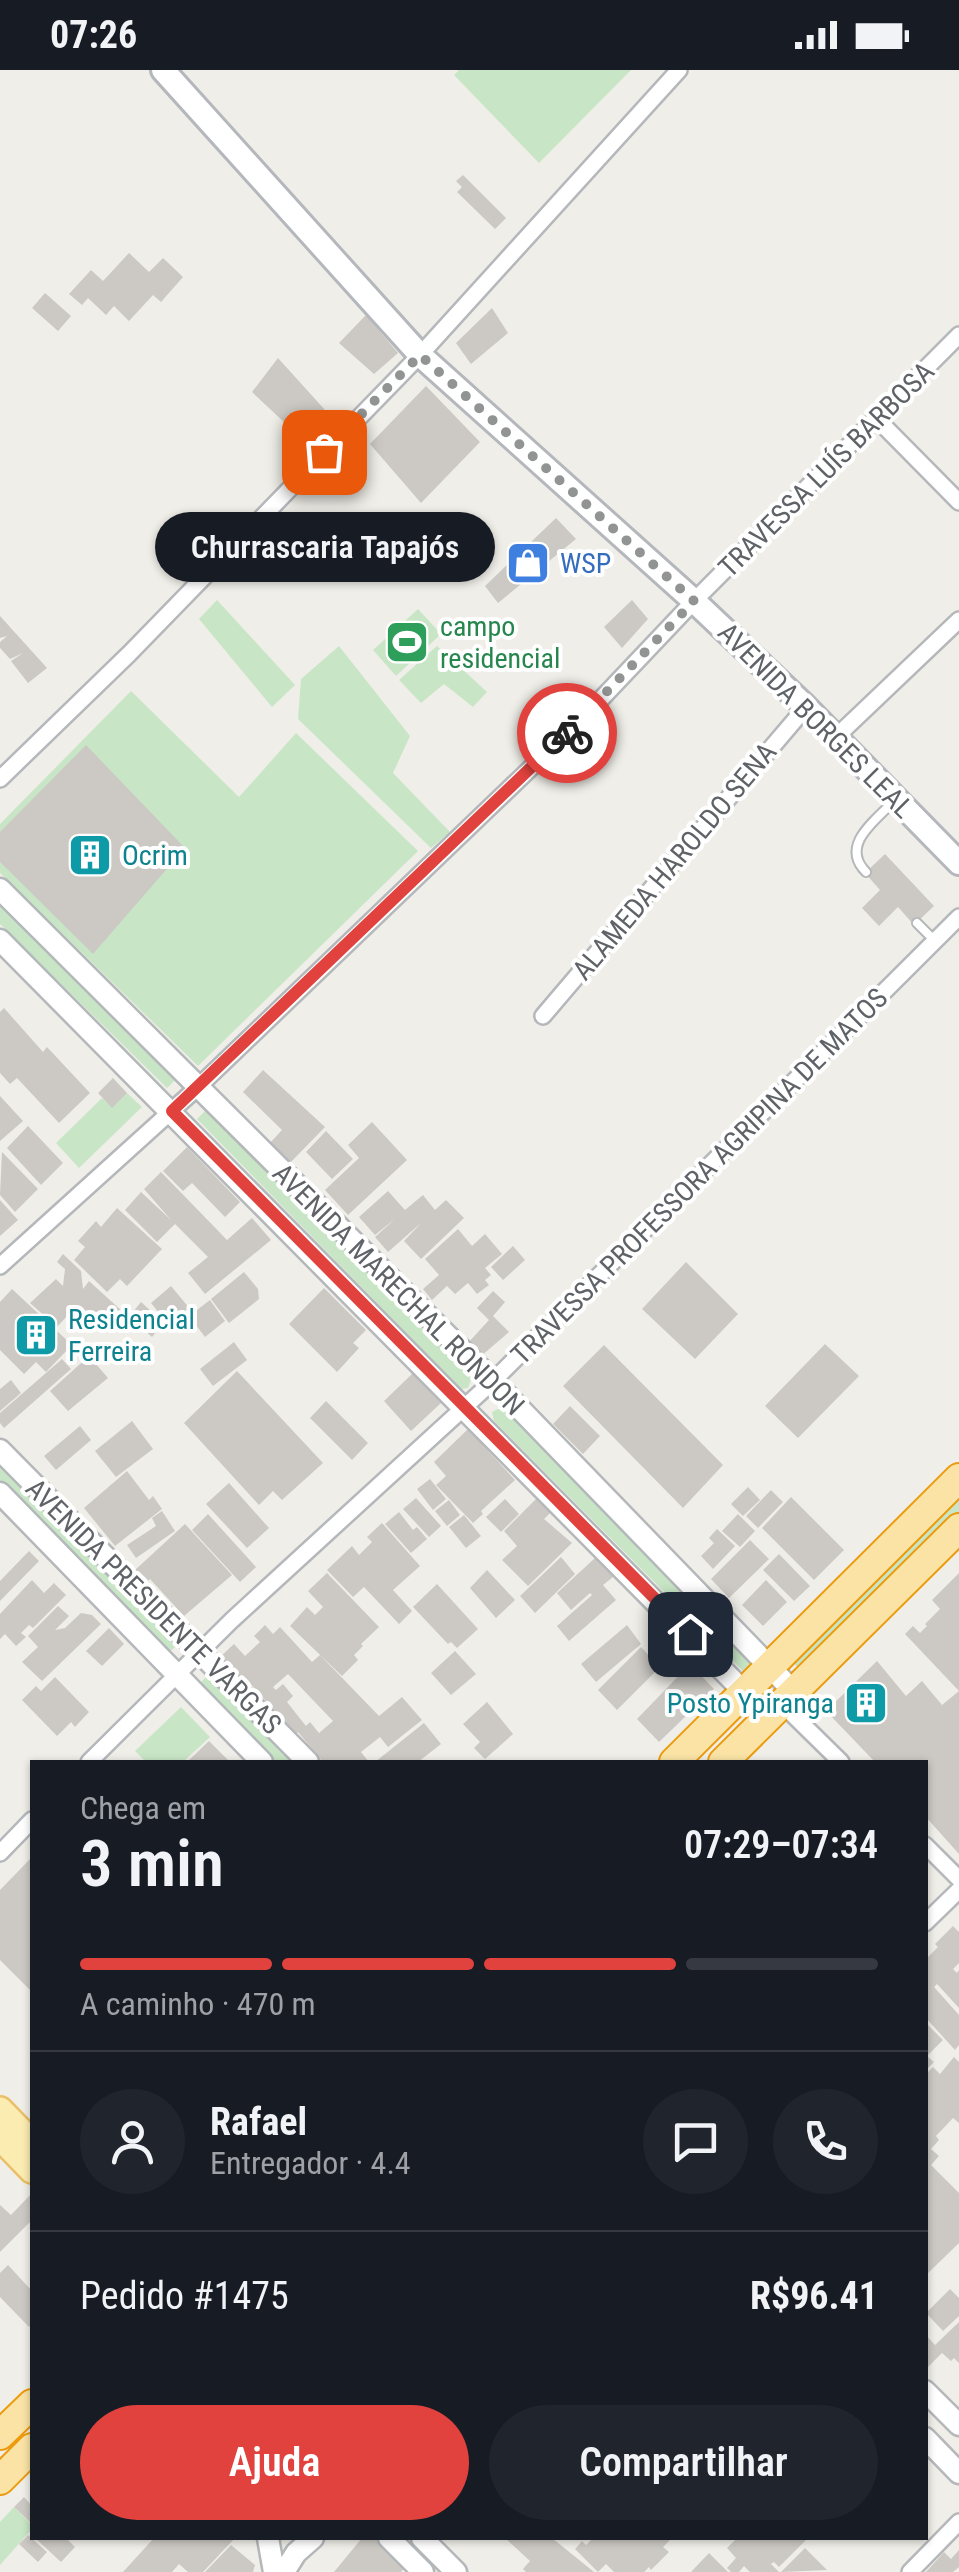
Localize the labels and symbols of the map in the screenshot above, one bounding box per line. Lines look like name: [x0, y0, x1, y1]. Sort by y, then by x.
street label: TRAVESSA LUÍS BARBOSA: [712, 355, 941, 584]
pin: [282, 410, 367, 495]
callout: Churrascaria Tapajós: [154, 512, 494, 582]
shop icon: WSP: [505, 540, 551, 586]
place label: WSP: [560, 547, 611, 580]
place label: campo residencial: [440, 610, 560, 675]
street label: AVENIDA BORGES LEAL: [711, 616, 920, 825]
sports icon: campo residencial: [384, 619, 430, 665]
courier: [517, 683, 617, 783]
street label: ALAMEDA HAROLDO SENA: [566, 736, 783, 987]
building icon: Ocrim: [67, 832, 113, 878]
place label: Ocrim: [122, 839, 188, 872]
street label: TRAVESSA PROFESSORA AGRIPINA DE MATOS: [504, 981, 894, 1371]
street label: AVENIDA MARECHAL RONDON: [266, 1157, 531, 1422]
place label: Residencial Ferreira: [68, 1303, 195, 1368]
building icon: Residencial Ferreira: [13, 1312, 59, 1358]
street label: AVENIDA PRESIDENTE VARGAS: [19, 1472, 288, 1741]
pin: [648, 1592, 733, 1677]
building icon: Posto Ypiranga: [843, 1680, 889, 1726]
place label: Posto Ypiranga: [667, 1687, 834, 1720]

